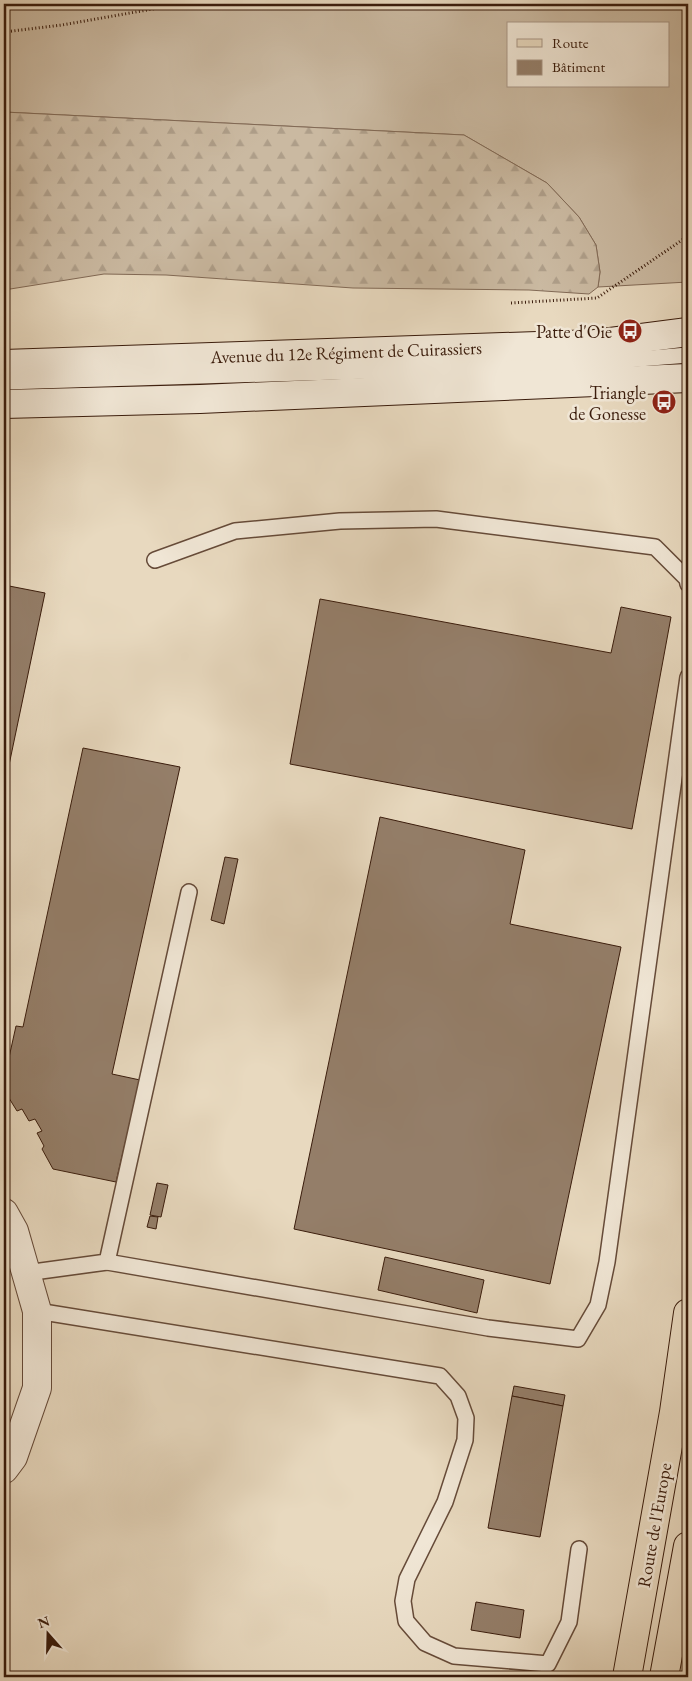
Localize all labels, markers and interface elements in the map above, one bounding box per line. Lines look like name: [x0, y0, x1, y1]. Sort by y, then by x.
legend: [507, 22, 670, 88]
text: Route: [552, 33, 589, 52]
text: Bâtiment: [552, 57, 606, 76]
bus stop icon: Patte d'Oie: [617, 318, 643, 344]
place label: Patte d'Oie: [536, 320, 612, 343]
street label: Avenue du 12e Régiment de Cuirassiers: [209, 336, 482, 368]
place label: Triangle de Gonesse: [569, 381, 646, 425]
bus stop icon: Triangle de Gonesse: [651, 389, 677, 415]
street label: Route de l'Europe: [632, 1461, 676, 1589]
north arrow: [22, 1608, 72, 1658]
text: N: [35, 1611, 53, 1632]

